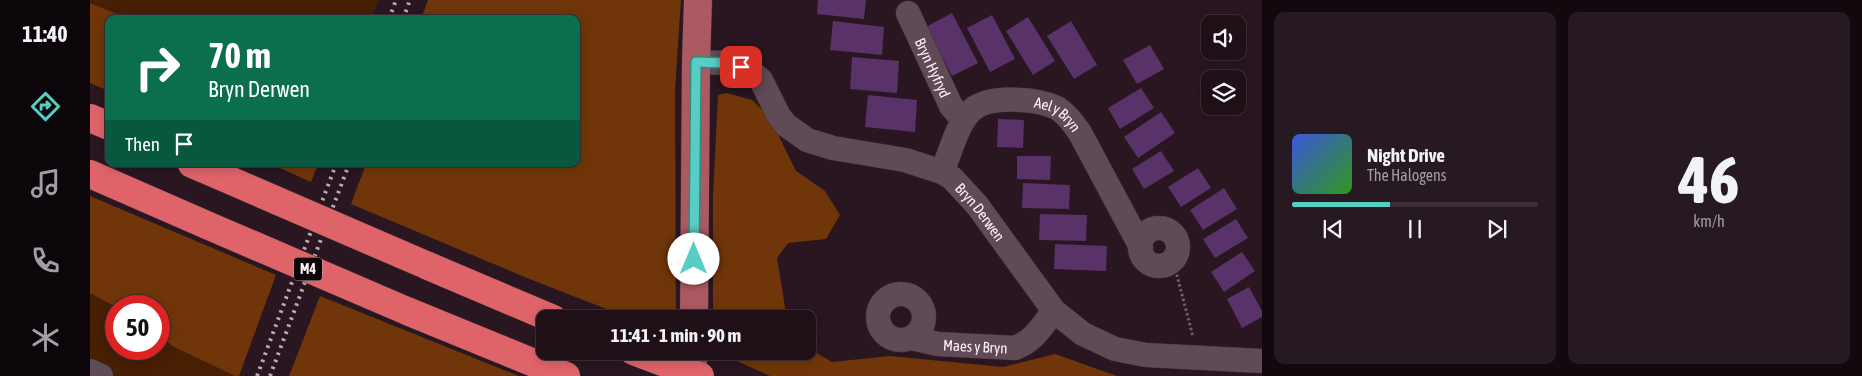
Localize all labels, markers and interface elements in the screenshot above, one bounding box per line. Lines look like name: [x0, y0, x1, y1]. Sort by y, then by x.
map controls: [1201, 15, 1246, 115]
button: sound: [1201, 15, 1246, 60]
text: 11:40: [22, 21, 68, 47]
icon: right: [125, 35, 190, 100]
text: 70 m: [208, 35, 271, 75]
street label: Bryn Hyfryd: [912, 35, 954, 100]
pin: [720, 46, 762, 88]
icon: arrive: [727, 53, 755, 81]
button: layers: [1201, 70, 1246, 115]
text: Bryn Derwen: [208, 76, 310, 102]
icon: directions: [28, 89, 63, 124]
street label: Ael y Bryn: [1033, 93, 1085, 135]
icon: arrive: [170, 130, 198, 158]
text: Then: [125, 133, 160, 155]
text: 46: [1678, 142, 1740, 217]
text: Night Drive: [1367, 144, 1445, 166]
icon: music: [28, 166, 63, 201]
text: The Halogens: [1367, 166, 1447, 184]
street label: Bryn Derwen: [952, 179, 1009, 244]
text: km/h: [1693, 212, 1725, 230]
icon: previous: [1319, 215, 1347, 243]
icon: pause: [1401, 215, 1429, 243]
icon: next: [1483, 215, 1511, 243]
position arrow: [667, 232, 719, 284]
icon: phone: [28, 243, 63, 278]
road number: M4: [294, 258, 322, 280]
speed limit sign: 50: [105, 295, 170, 360]
icon: climate: [28, 320, 63, 355]
text: 11:41 · 1 min · 90 m: [611, 324, 741, 346]
street label: Maes y Bryn: [943, 336, 1008, 356]

